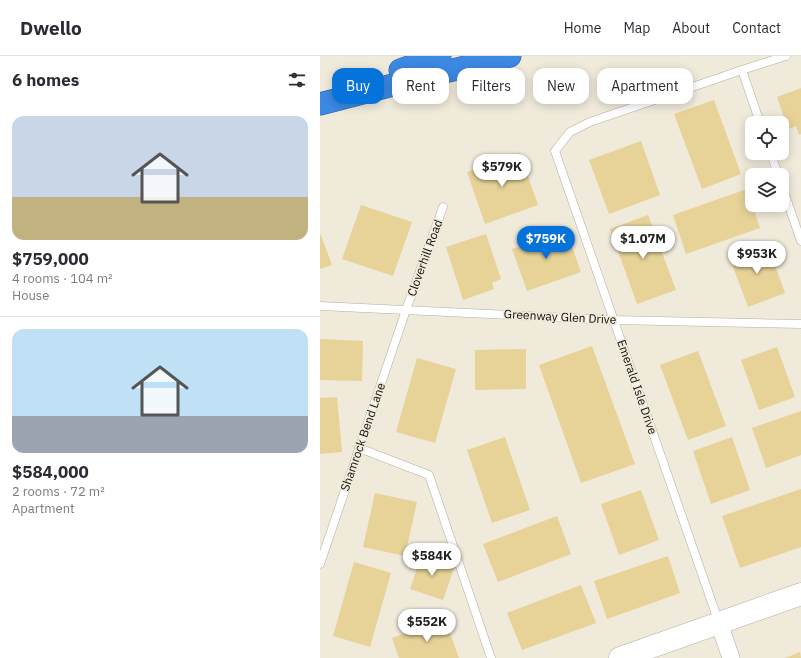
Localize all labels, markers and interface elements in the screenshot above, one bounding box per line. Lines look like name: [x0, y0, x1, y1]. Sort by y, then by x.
text: Dwello: [20, 16, 82, 40]
text: Home: [564, 19, 601, 37]
text: Map: [623, 19, 650, 37]
text: About: [672, 19, 710, 37]
text: Contact: [732, 19, 781, 37]
chip: Buy: [332, 68, 384, 104]
chip: Rent: [392, 68, 449, 104]
chip: Filters: [457, 68, 525, 104]
chip: New: [533, 68, 589, 104]
chip: Apartment: [597, 68, 693, 104]
text: 6 homes: [12, 69, 79, 91]
icon: filters: [286, 69, 308, 91]
map controls: [745, 116, 789, 212]
button: locate: [745, 116, 789, 160]
icon: home: [124, 142, 196, 214]
pin: $579K: [474, 154, 530, 188]
text: $579K: [482, 158, 522, 175]
button: layers: [745, 168, 789, 212]
street label: Cloverhill Road: [404, 217, 445, 298]
pin: $759K: [518, 226, 574, 260]
pin: $1.07M: [610, 226, 676, 260]
text: $759K: [526, 230, 566, 247]
text: $1.07M: [620, 230, 666, 247]
pin: $953K: [729, 241, 785, 275]
text: $953K: [737, 245, 777, 262]
text: $759,000: [12, 248, 89, 270]
text: 4 rooms · 104 m²: [12, 270, 113, 287]
text: House: [12, 287, 49, 304]
street label: Greenway Glen Drive: [503, 306, 617, 327]
street label: Emerald Isle Drive: [614, 338, 661, 436]
icon: home: [124, 355, 196, 427]
street label: Shamrock Bend Lane: [337, 380, 388, 493]
text: $584,000: [12, 461, 89, 483]
text: 2 rooms · 72 m²: [12, 483, 105, 500]
text: Apartment: [12, 500, 75, 517]
pin: $584K: [404, 543, 460, 577]
text: $584K: [412, 547, 452, 564]
pin: $552K: [399, 609, 455, 643]
text: $552K: [407, 613, 447, 630]

